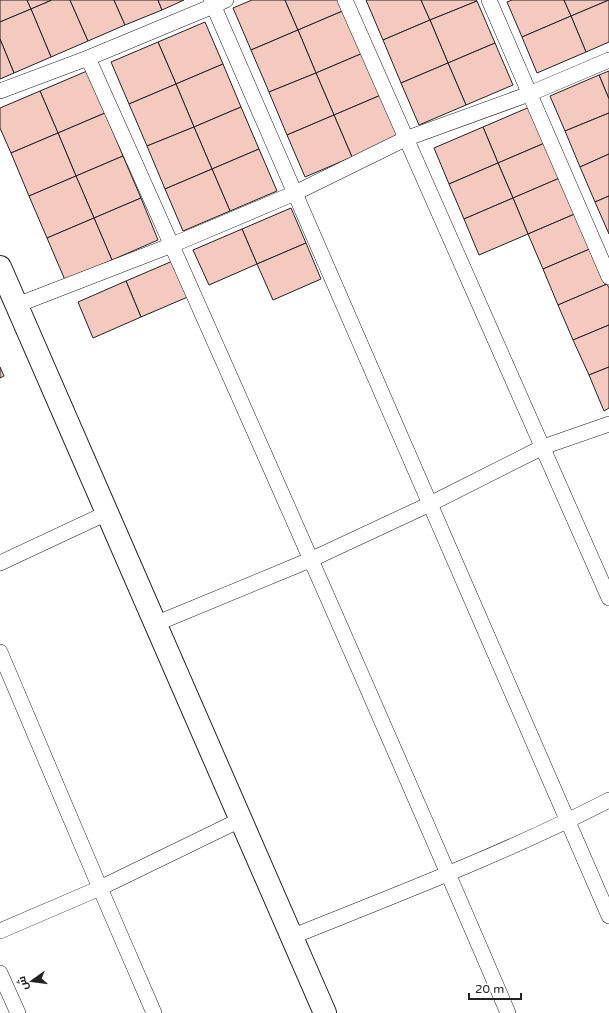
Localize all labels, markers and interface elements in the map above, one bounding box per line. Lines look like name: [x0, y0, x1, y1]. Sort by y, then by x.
north arrow: [12, 961, 52, 1001]
text: ش: [15, 975, 31, 992]
scale bar: [469, 975, 521, 1001]
text: 20 m: [475, 982, 504, 996]

